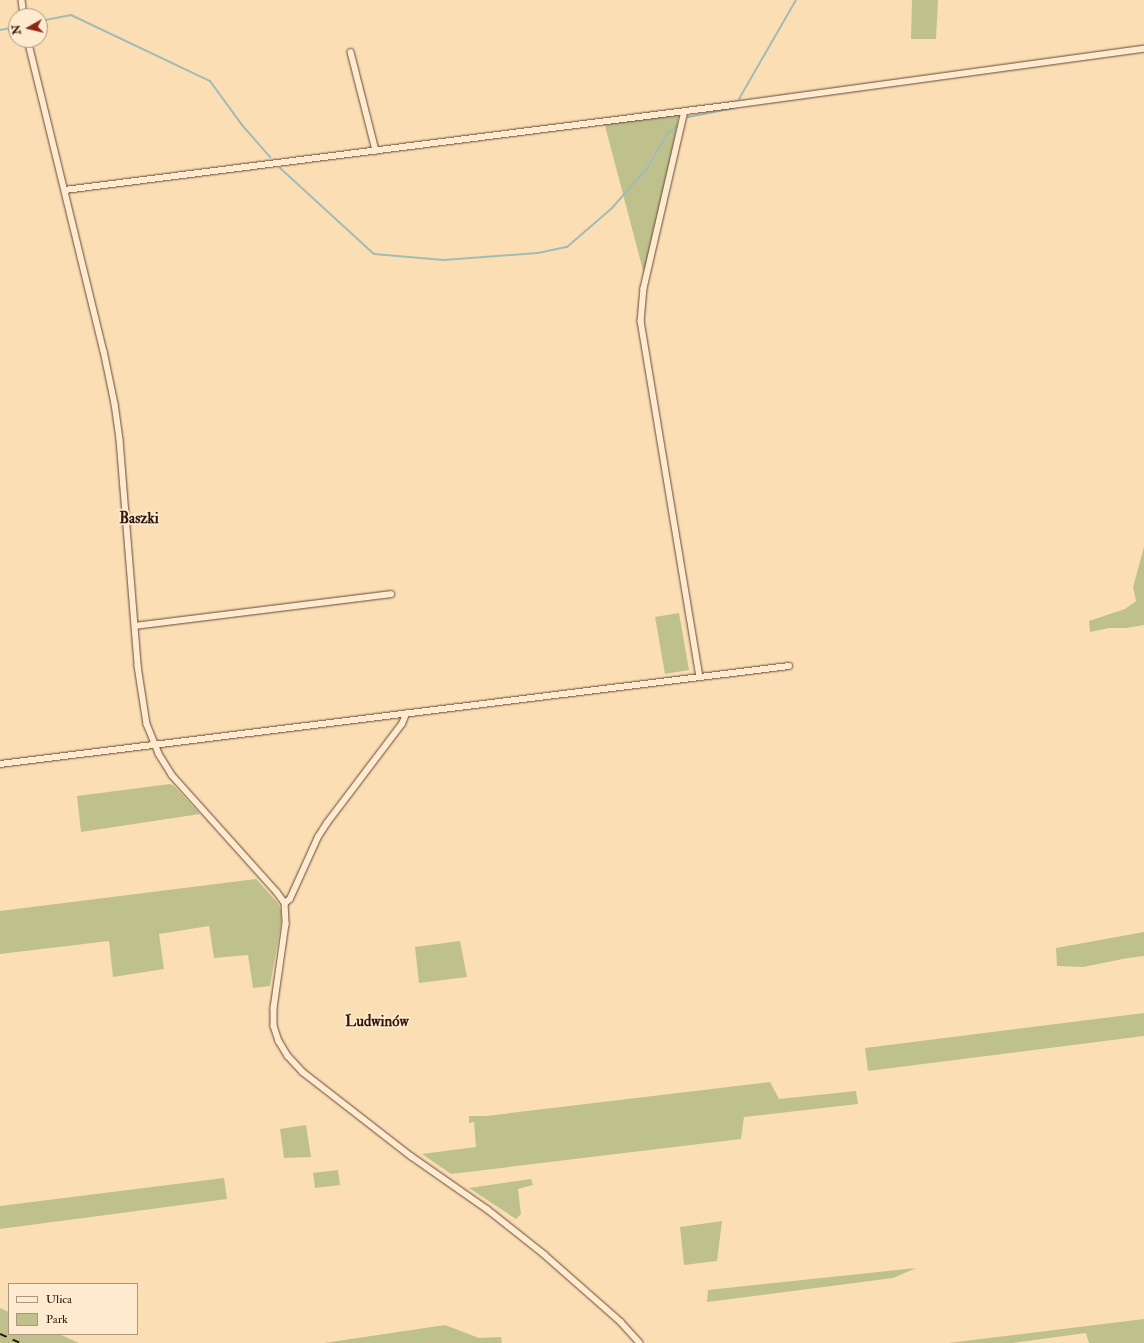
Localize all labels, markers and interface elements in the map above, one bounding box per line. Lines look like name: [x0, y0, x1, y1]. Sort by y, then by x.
north arrow: [8, 8, 48, 48]
text: N: [9, 24, 24, 35]
district label: Baszki: [119, 510, 159, 528]
district label: Ludwinów: [345, 1013, 409, 1031]
legend: [8, 1283, 138, 1335]
text: Ulica: [46, 1292, 72, 1307]
text: Park: [46, 1312, 68, 1327]

